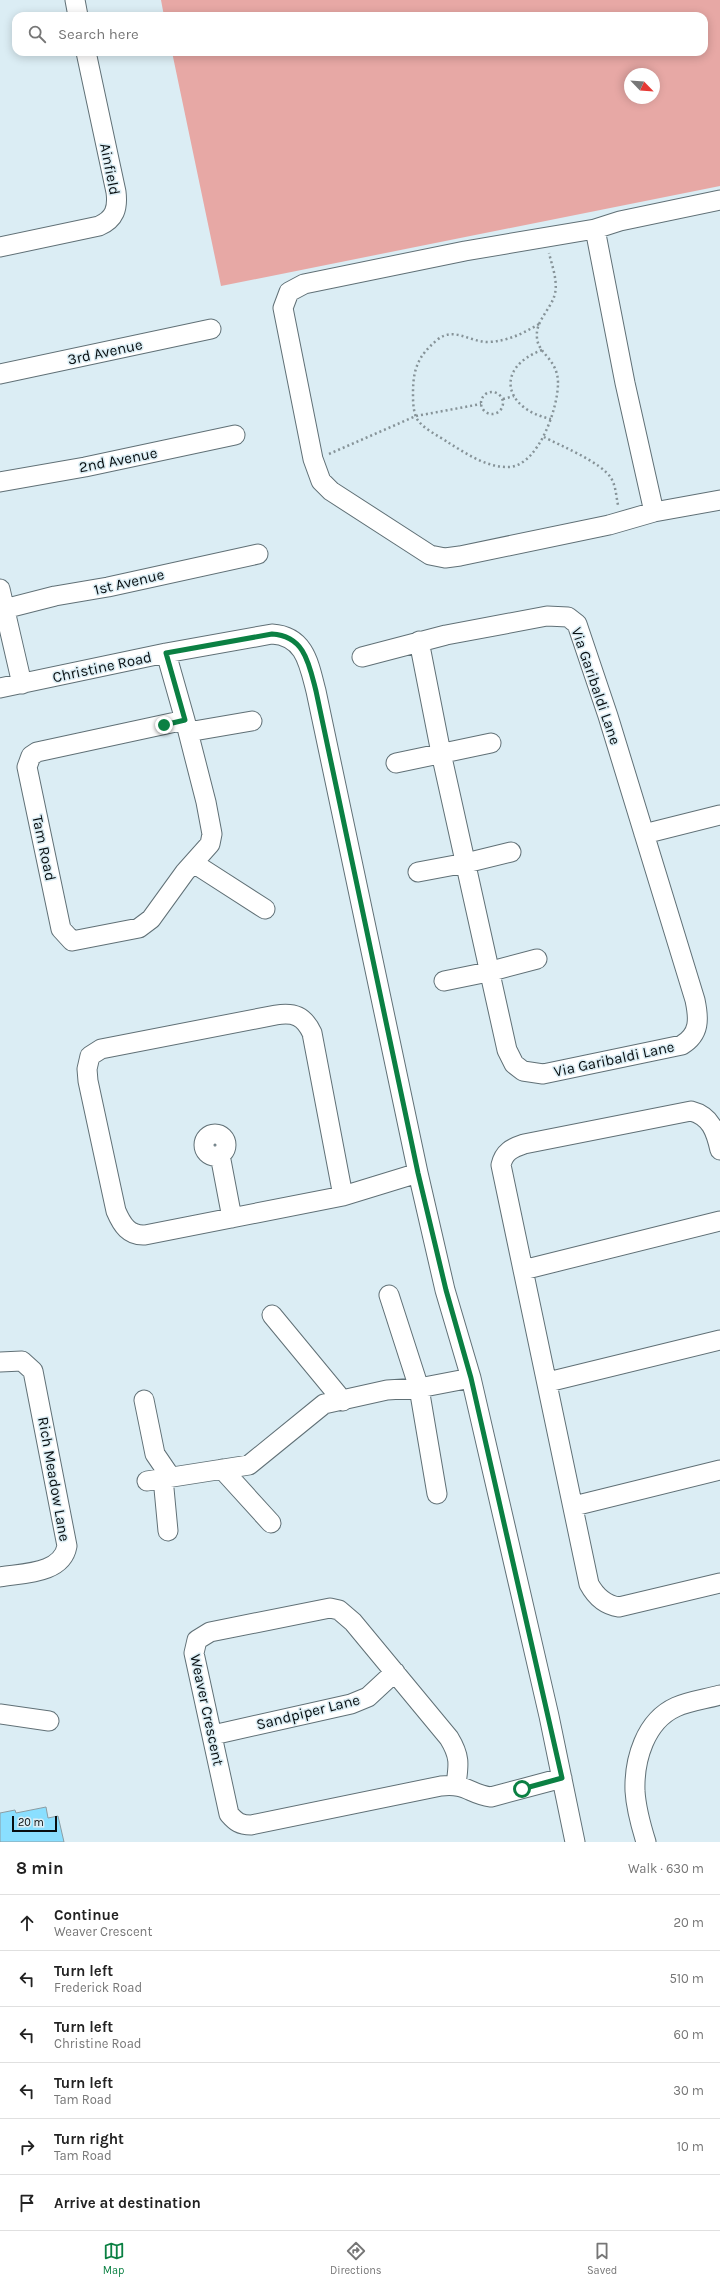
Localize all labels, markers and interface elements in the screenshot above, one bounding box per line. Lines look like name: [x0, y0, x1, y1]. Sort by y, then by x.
search box: [12, 12, 708, 56]
icon: search: [26, 23, 48, 45]
text: Search here: [58, 25, 139, 43]
north arrow: [624, 68, 660, 104]
street label: Ainfield: [96, 141, 124, 197]
street label: 3rd Avenue: [66, 335, 144, 369]
street label: 2nd Avenue: [77, 444, 159, 476]
street label: 1st Avenue: [92, 565, 166, 599]
street label: Via Garibaldi Lane: [567, 625, 625, 747]
street label: Christine Road: [51, 648, 153, 686]
route end: [155, 716, 173, 734]
street label: Tam Road: [28, 814, 60, 882]
street label: Via Garibaldi Lane: [552, 1037, 676, 1081]
street label: Rich Meadow Lane: [34, 1415, 74, 1543]
street label: Weaver Crescent: [186, 1653, 228, 1768]
street label: Sandpiper Lane: [254, 1690, 362, 1734]
route start: [513, 1780, 531, 1798]
scale bar: [12, 1814, 57, 1833]
text: 20 m: [18, 1816, 44, 1829]
text: 8 min: [16, 1858, 64, 1878]
text: Walk · 630 m: [628, 1861, 704, 1876]
text: Continue: [54, 1906, 119, 1924]
icon: ahead: [16, 1912, 38, 1934]
text: 20 m: [674, 1915, 704, 1930]
text: Weaver Crescent: [54, 1924, 152, 1939]
text: Turn left: [54, 1962, 113, 1980]
icon: left: [16, 1968, 38, 1990]
text: 510 m: [669, 1971, 704, 1986]
text: Frederick Road: [54, 1980, 142, 1995]
text: Turn left: [54, 2018, 113, 2036]
icon: left: [16, 2024, 38, 2046]
text: 60 m: [674, 2027, 704, 2042]
text: Christine Road: [54, 2036, 142, 2051]
text: Turn left: [54, 2074, 113, 2092]
icon: left: [16, 2080, 38, 2102]
text: 30 m: [673, 2083, 704, 2098]
text: Tam Road: [54, 2092, 112, 2107]
text: Turn right: [54, 2130, 124, 2148]
icon: right: [16, 2136, 38, 2158]
text: 10 m: [677, 2139, 704, 2154]
text: Tam Road: [54, 2148, 112, 2163]
icon: arrive: [16, 2192, 38, 2214]
text: Arrive at destination: [54, 2194, 201, 2212]
tab: Map: [103, 2240, 125, 2277]
tab: Directions: [330, 2240, 382, 2277]
tab: Saved: [587, 2240, 617, 2277]

